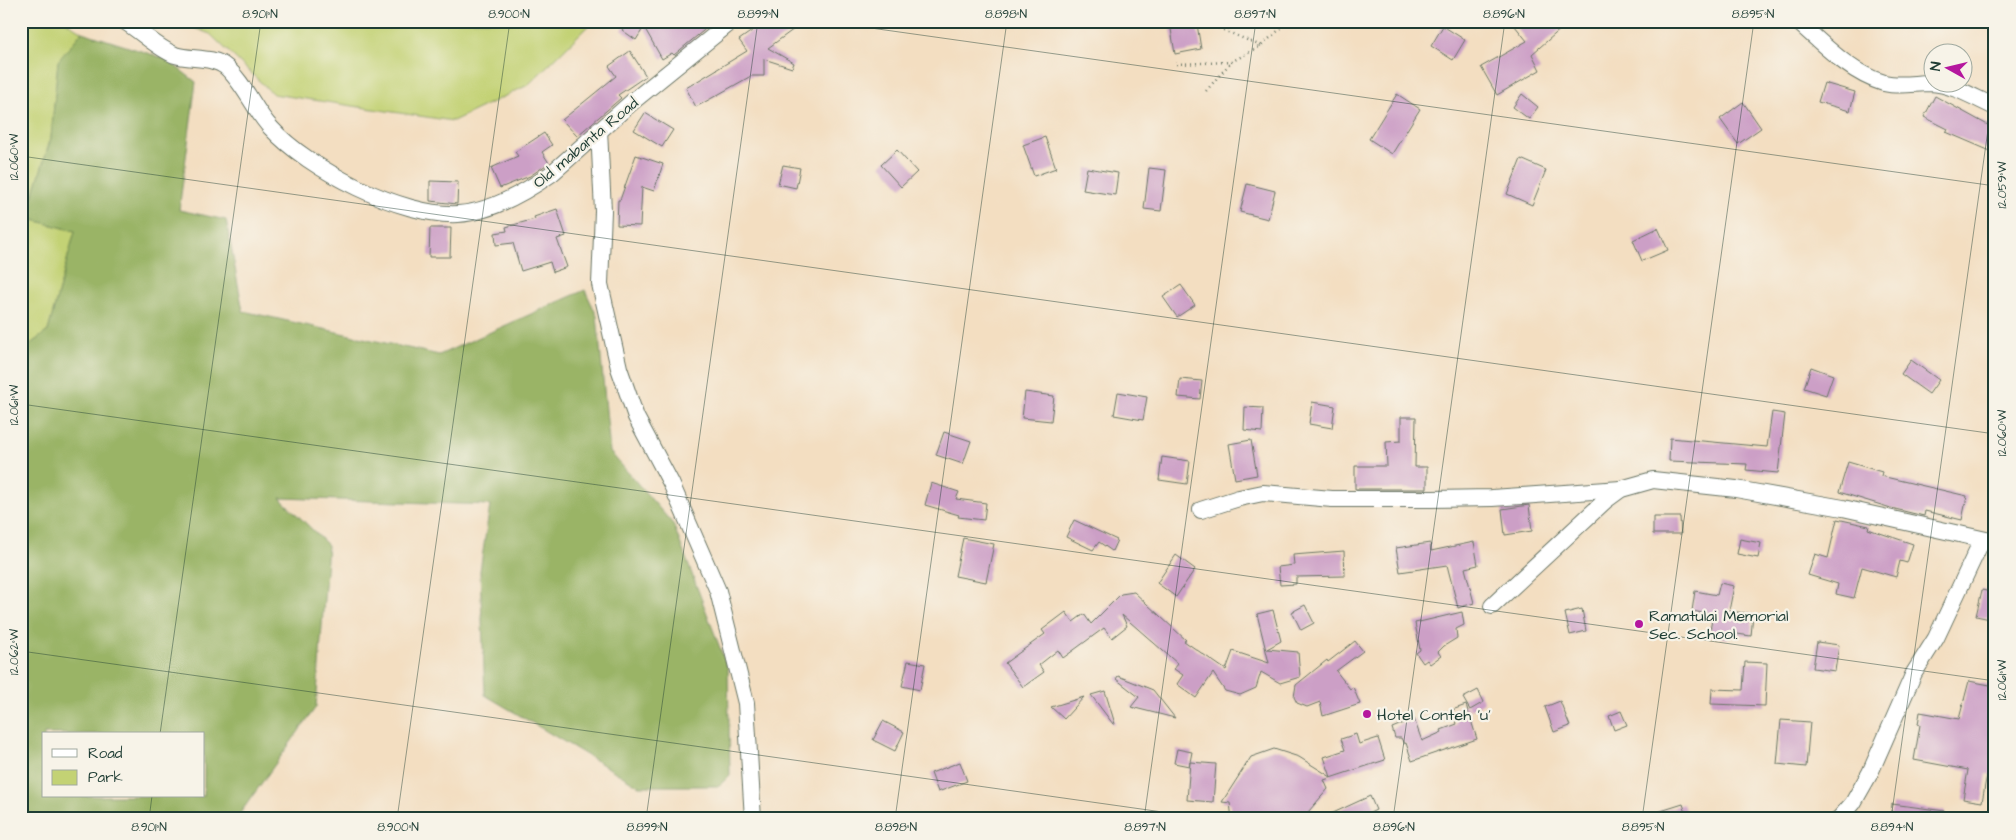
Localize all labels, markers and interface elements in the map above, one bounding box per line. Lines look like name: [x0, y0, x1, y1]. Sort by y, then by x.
text: 8.901°N: [242, 6, 278, 23]
text: 8.900°N: [488, 6, 530, 23]
text: 8.899°N: [737, 6, 779, 23]
text: 8.898°N: [985, 6, 1027, 23]
text: 8.897°N: [1234, 6, 1276, 23]
text: 8.896°N: [1483, 6, 1525, 23]
text: 8.895°N: [1732, 6, 1775, 23]
north arrow: [1924, 42, 1974, 92]
text: N: [1926, 60, 1947, 72]
street label: Old mabanta Road: [528, 92, 643, 193]
text: 12.060°W: [6, 133, 23, 180]
text: 12.059°W: [1994, 161, 2011, 208]
text: 12.061°W: [6, 384, 23, 425]
text: 12.060°W: [1994, 409, 2011, 456]
place label: Ramatulai Memorial Sec. School.: [1649, 605, 1788, 645]
marker: Ramatulai Memorial Sec. School.: [1633, 618, 1645, 630]
text: 12.062°W: [6, 628, 23, 675]
text: 12.061°W: [1994, 659, 2011, 700]
place label: Hotel Conteh 'u': [1377, 704, 1491, 726]
marker: Hotel Conteh 'u': [1361, 708, 1373, 720]
legend: [42, 732, 205, 798]
text: Road: [88, 743, 123, 764]
text: Park: [88, 767, 123, 788]
text: 8.901°N: [131, 819, 167, 836]
text: 8.900°N: [377, 819, 419, 836]
text: 8.899°N: [626, 819, 668, 836]
text: 8.898°N: [875, 819, 917, 836]
text: 8.897°N: [1124, 819, 1166, 836]
text: 8.896°N: [1373, 819, 1415, 836]
text: 8.895°N: [1622, 819, 1665, 836]
text: 8.894°N: [1871, 819, 1914, 836]

